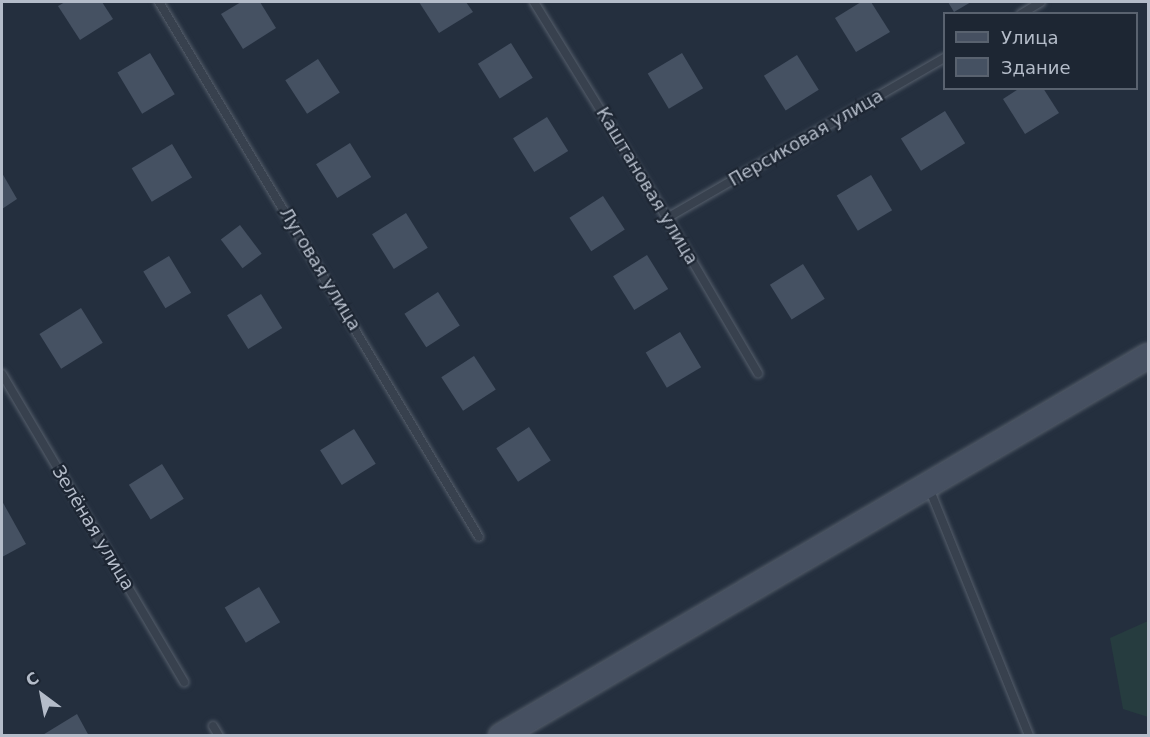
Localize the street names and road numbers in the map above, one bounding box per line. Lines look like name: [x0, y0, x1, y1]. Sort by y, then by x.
street label: Персиковая улица: [725, 85, 887, 191]
street label: Каштановая улица: [591, 103, 703, 269]
street label: Луговая улица: [275, 203, 365, 335]
street label: Зелёная улица: [47, 462, 139, 594]

